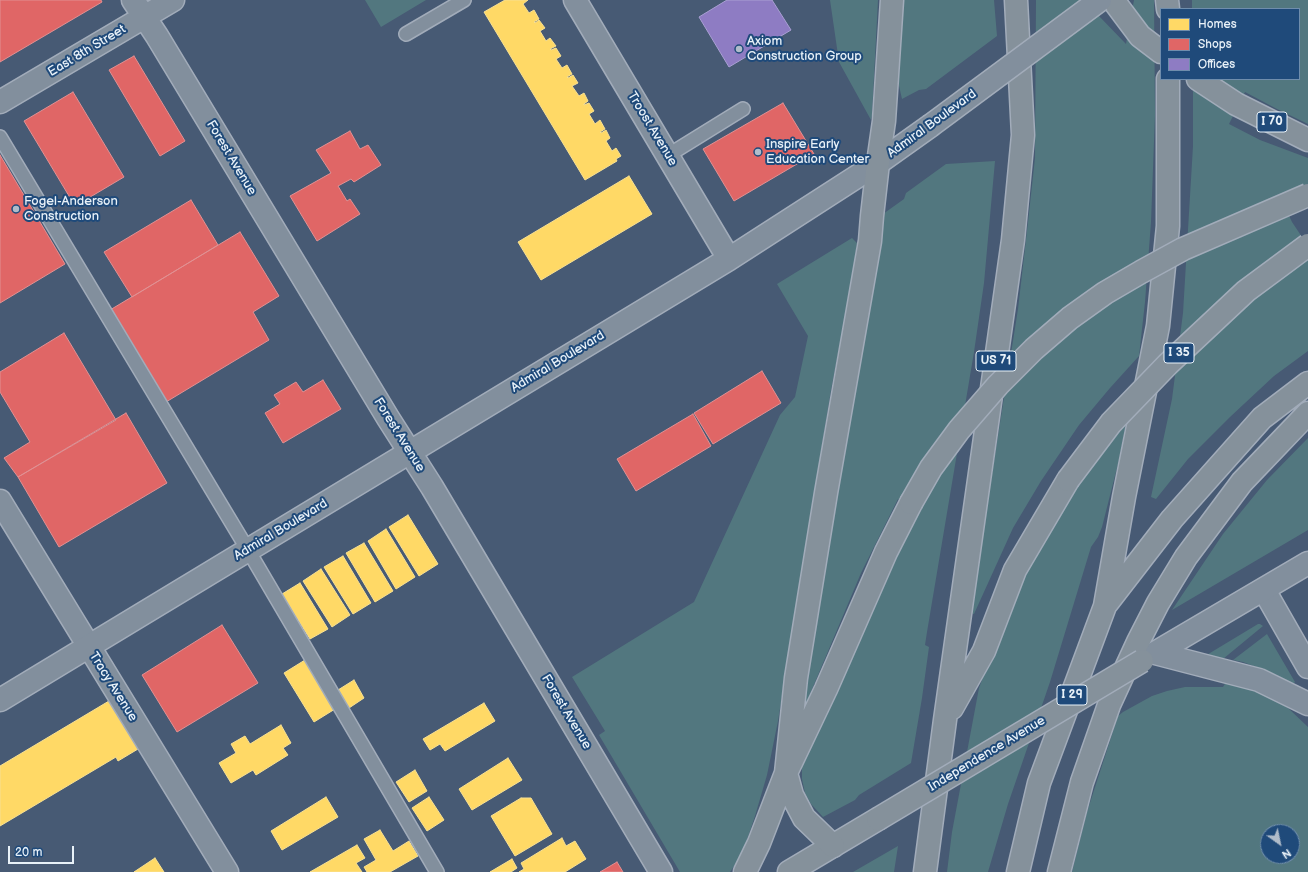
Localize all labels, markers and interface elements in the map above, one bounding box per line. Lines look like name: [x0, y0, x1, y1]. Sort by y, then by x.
legend: [1160, 8, 1300, 80]
text: Homes: [1198, 17, 1237, 32]
street label: East 8th Street: [45, 22, 129, 80]
place label: Axiom Construction Group: [747, 34, 862, 65]
text: Shops: [1198, 37, 1232, 52]
marker: Axiom Construction Group: [734, 44, 744, 54]
text: Offices: [1198, 57, 1235, 72]
street label: Admiral Boulevard: [884, 86, 980, 162]
street label: Troost Avenue: [624, 89, 680, 169]
road number: I 70: [1257, 112, 1287, 132]
street label: Forest Avenue: [203, 118, 259, 198]
place label: Inspire Early Education Center: [766, 137, 869, 168]
marker: Inspire Early Education Center: [753, 147, 763, 157]
place label: Fogel-Anderson Construction: [24, 194, 118, 225]
marker: Fogel-Anderson Construction: [11, 204, 21, 214]
street label: Admiral Boulevard: [508, 328, 608, 396]
road number: I 35: [1164, 343, 1194, 363]
road number: US 71: [976, 351, 1016, 371]
street label: Forest Avenue: [370, 395, 428, 475]
street label: Admiral Boulevard: [231, 496, 331, 564]
street label: Tracy Avenue: [86, 649, 140, 725]
street label: Forest Avenue: [538, 672, 594, 752]
road number: I 29: [1057, 685, 1087, 705]
street label: Independence Avenue: [926, 713, 1048, 795]
north arrow: [1260, 824, 1300, 864]
scale bar: [10, 838, 76, 864]
text: 20 m: [15, 845, 42, 860]
text: N: [1279, 846, 1293, 861]

